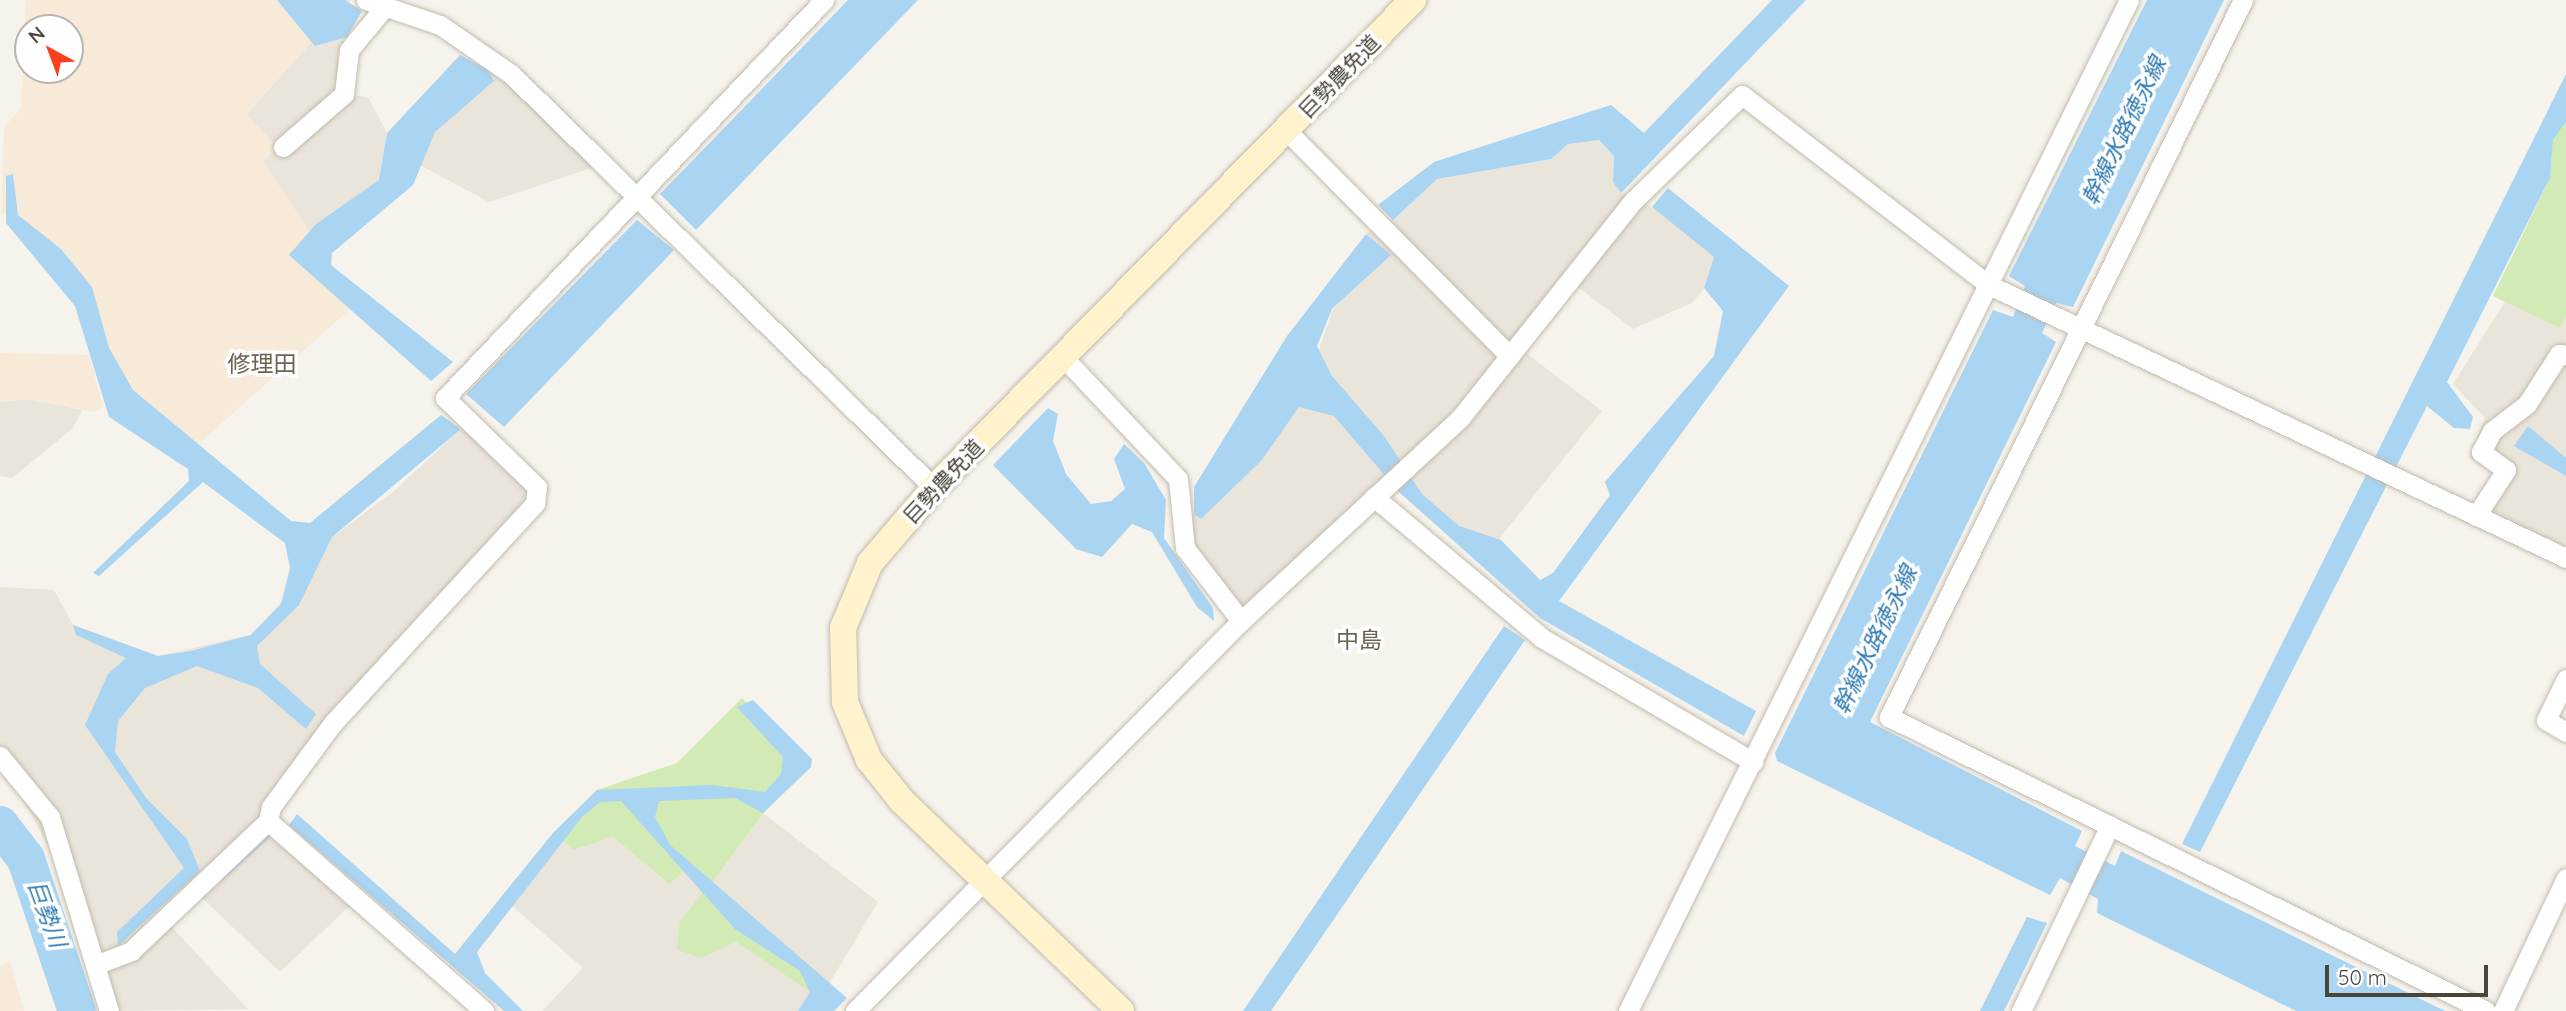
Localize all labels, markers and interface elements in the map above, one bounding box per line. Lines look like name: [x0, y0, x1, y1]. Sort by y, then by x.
north arrow: [14, 14, 84, 84]
text: N: [23, 21, 50, 48]
street label: 巨勢農免道: [1293, 29, 1385, 123]
water label: 幹線水路徳永線: [2076, 53, 2172, 209]
district label: 修理田: [228, 350, 296, 378]
street label: 巨勢農免道: [898, 434, 988, 528]
water label: 幹線水路徳永線: [1827, 562, 1923, 718]
district label: 中島: [1336, 626, 1382, 654]
water label: 巨勢川: [22, 877, 72, 951]
scale bar: [2328, 951, 2491, 995]
text: 50 m: [2338, 964, 2387, 990]

